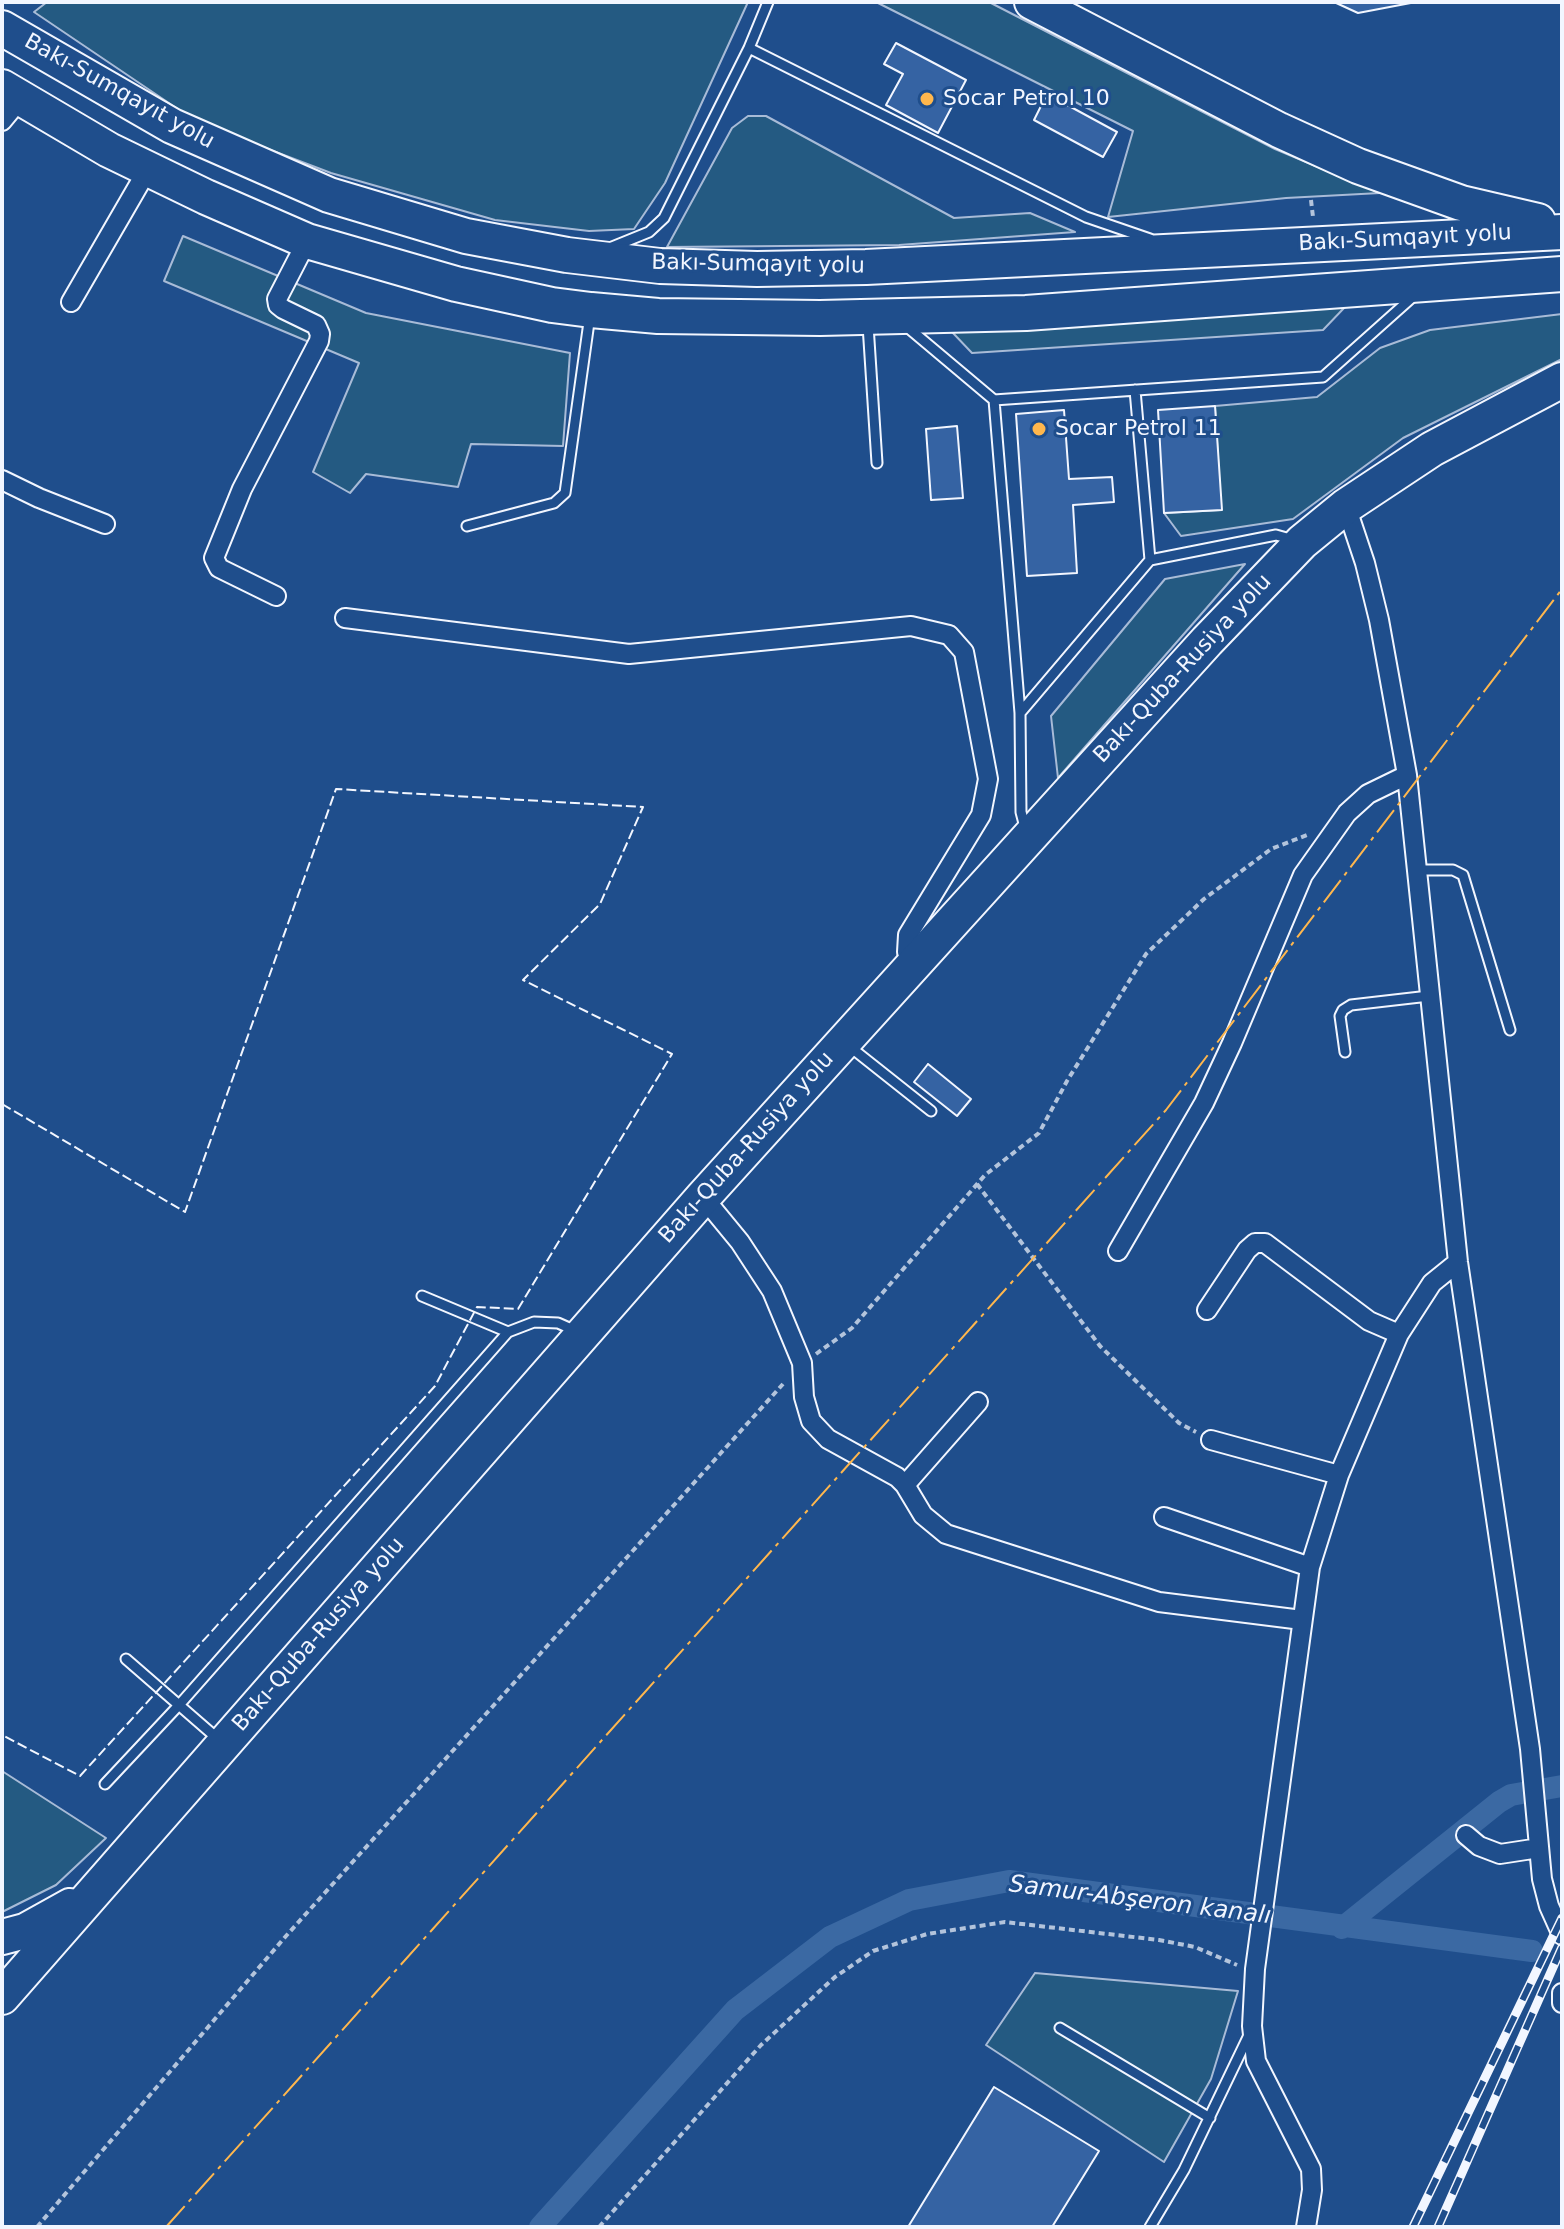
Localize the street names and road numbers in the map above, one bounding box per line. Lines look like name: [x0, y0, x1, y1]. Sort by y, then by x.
street label: Bakı-Sumqayıt yolu: [19, 29, 219, 155]
street label: Bakı-Sumqayıt yolu: [1298, 220, 1512, 258]
street label: Bakı-Sumqayıt yolu: [651, 250, 865, 280]
street label: Bakı-Quba-Rusiya yolu: [1089, 569, 1277, 769]
street label: Bakı-Quba-Rusiya yolu: [654, 1047, 840, 1249]
street label: Bakı-Quba-Rusiya yolu: [227, 1533, 411, 1737]

